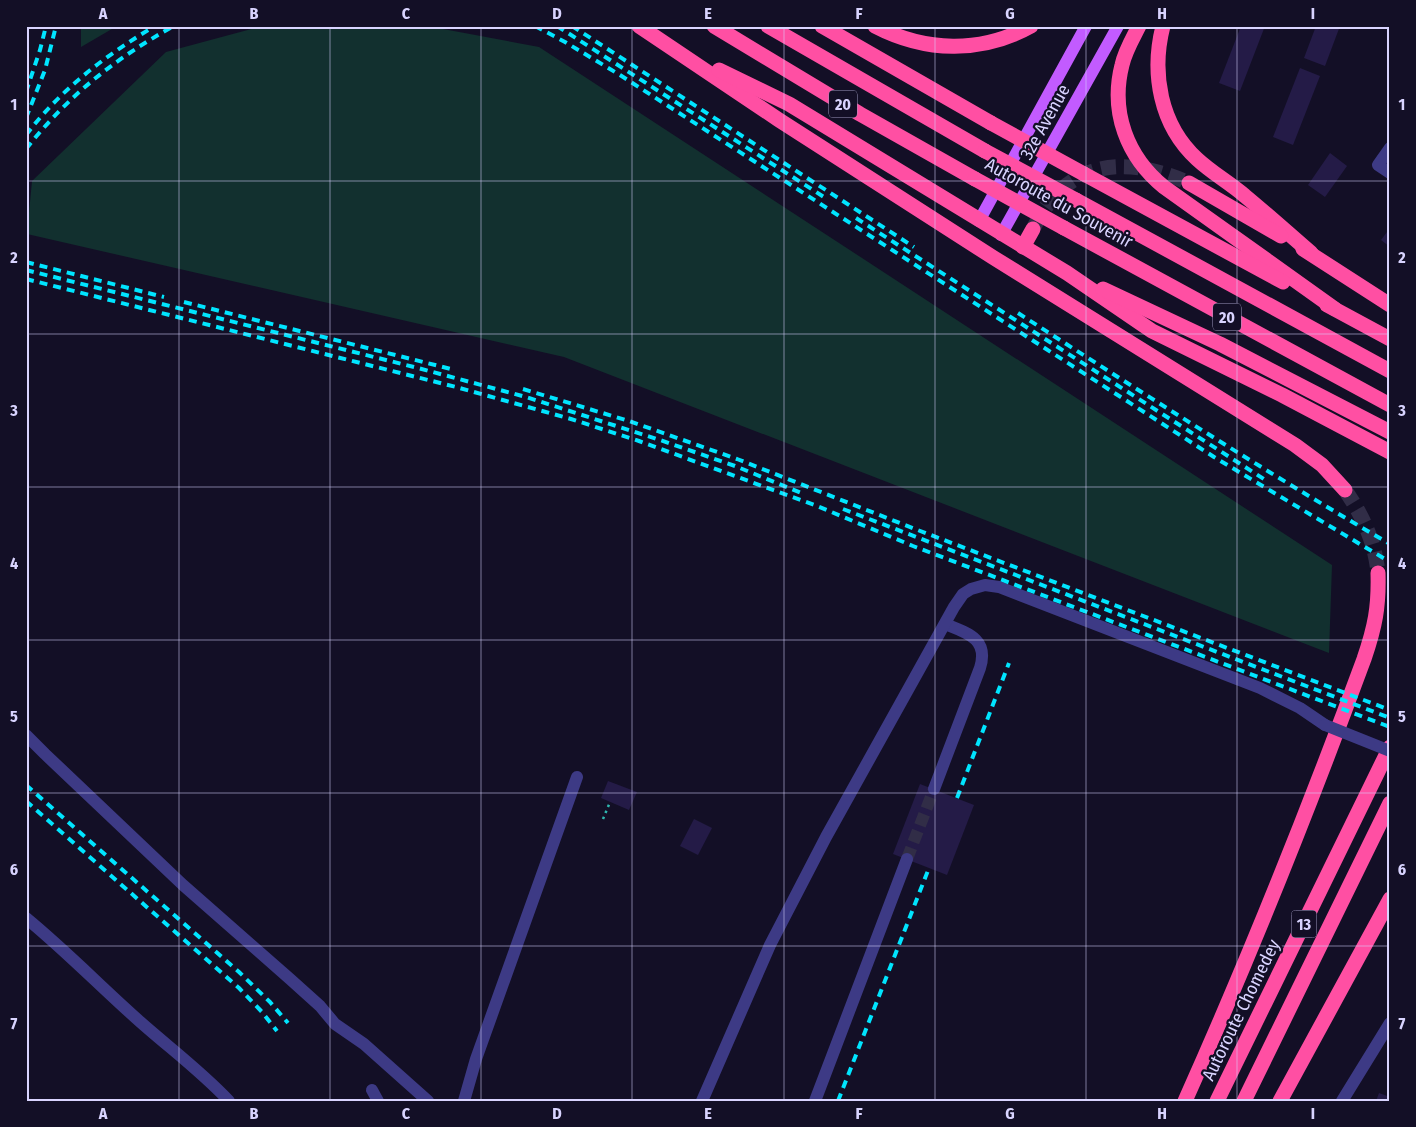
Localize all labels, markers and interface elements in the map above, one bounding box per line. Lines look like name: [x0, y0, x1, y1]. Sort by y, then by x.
text: A: [98, 4, 108, 23]
text: B: [250, 4, 259, 23]
text: C: [402, 4, 411, 23]
text: D: [552, 4, 562, 23]
text: E: [704, 4, 712, 23]
text: F: [855, 4, 863, 23]
text: G: [1005, 4, 1015, 23]
text: H: [1157, 4, 1167, 23]
text: I: [1311, 4, 1315, 23]
street label: 32e Avenue: [1015, 80, 1075, 164]
road number: 20: [829, 90, 857, 118]
text: 1: [11, 95, 17, 114]
text: 1: [1399, 95, 1405, 114]
street label: Autoroute du Souvenir: [981, 153, 1137, 253]
text: 2: [9, 248, 18, 267]
text: 2: [1397, 248, 1406, 267]
road number: 20: [1213, 304, 1241, 330]
text: 3: [9, 401, 18, 420]
text: 3: [1397, 401, 1406, 420]
text: 4: [10, 554, 18, 573]
text: 4: [1398, 554, 1406, 573]
text: 5: [10, 707, 18, 726]
text: 5: [1398, 707, 1406, 726]
text: 6: [10, 860, 18, 879]
text: 6: [1398, 860, 1406, 879]
road number: 13: [1292, 911, 1316, 938]
street label: Autoroute Chomedey: [1197, 936, 1285, 1084]
text: 7: [11, 1014, 18, 1033]
text: 7: [1399, 1014, 1406, 1033]
text: A: [98, 1104, 108, 1123]
text: B: [250, 1104, 259, 1123]
text: C: [402, 1104, 411, 1123]
text: D: [552, 1104, 562, 1123]
text: E: [704, 1104, 712, 1123]
text: F: [855, 1104, 863, 1123]
text: G: [1005, 1104, 1015, 1123]
text: H: [1157, 1104, 1167, 1123]
text: I: [1311, 1104, 1315, 1123]

